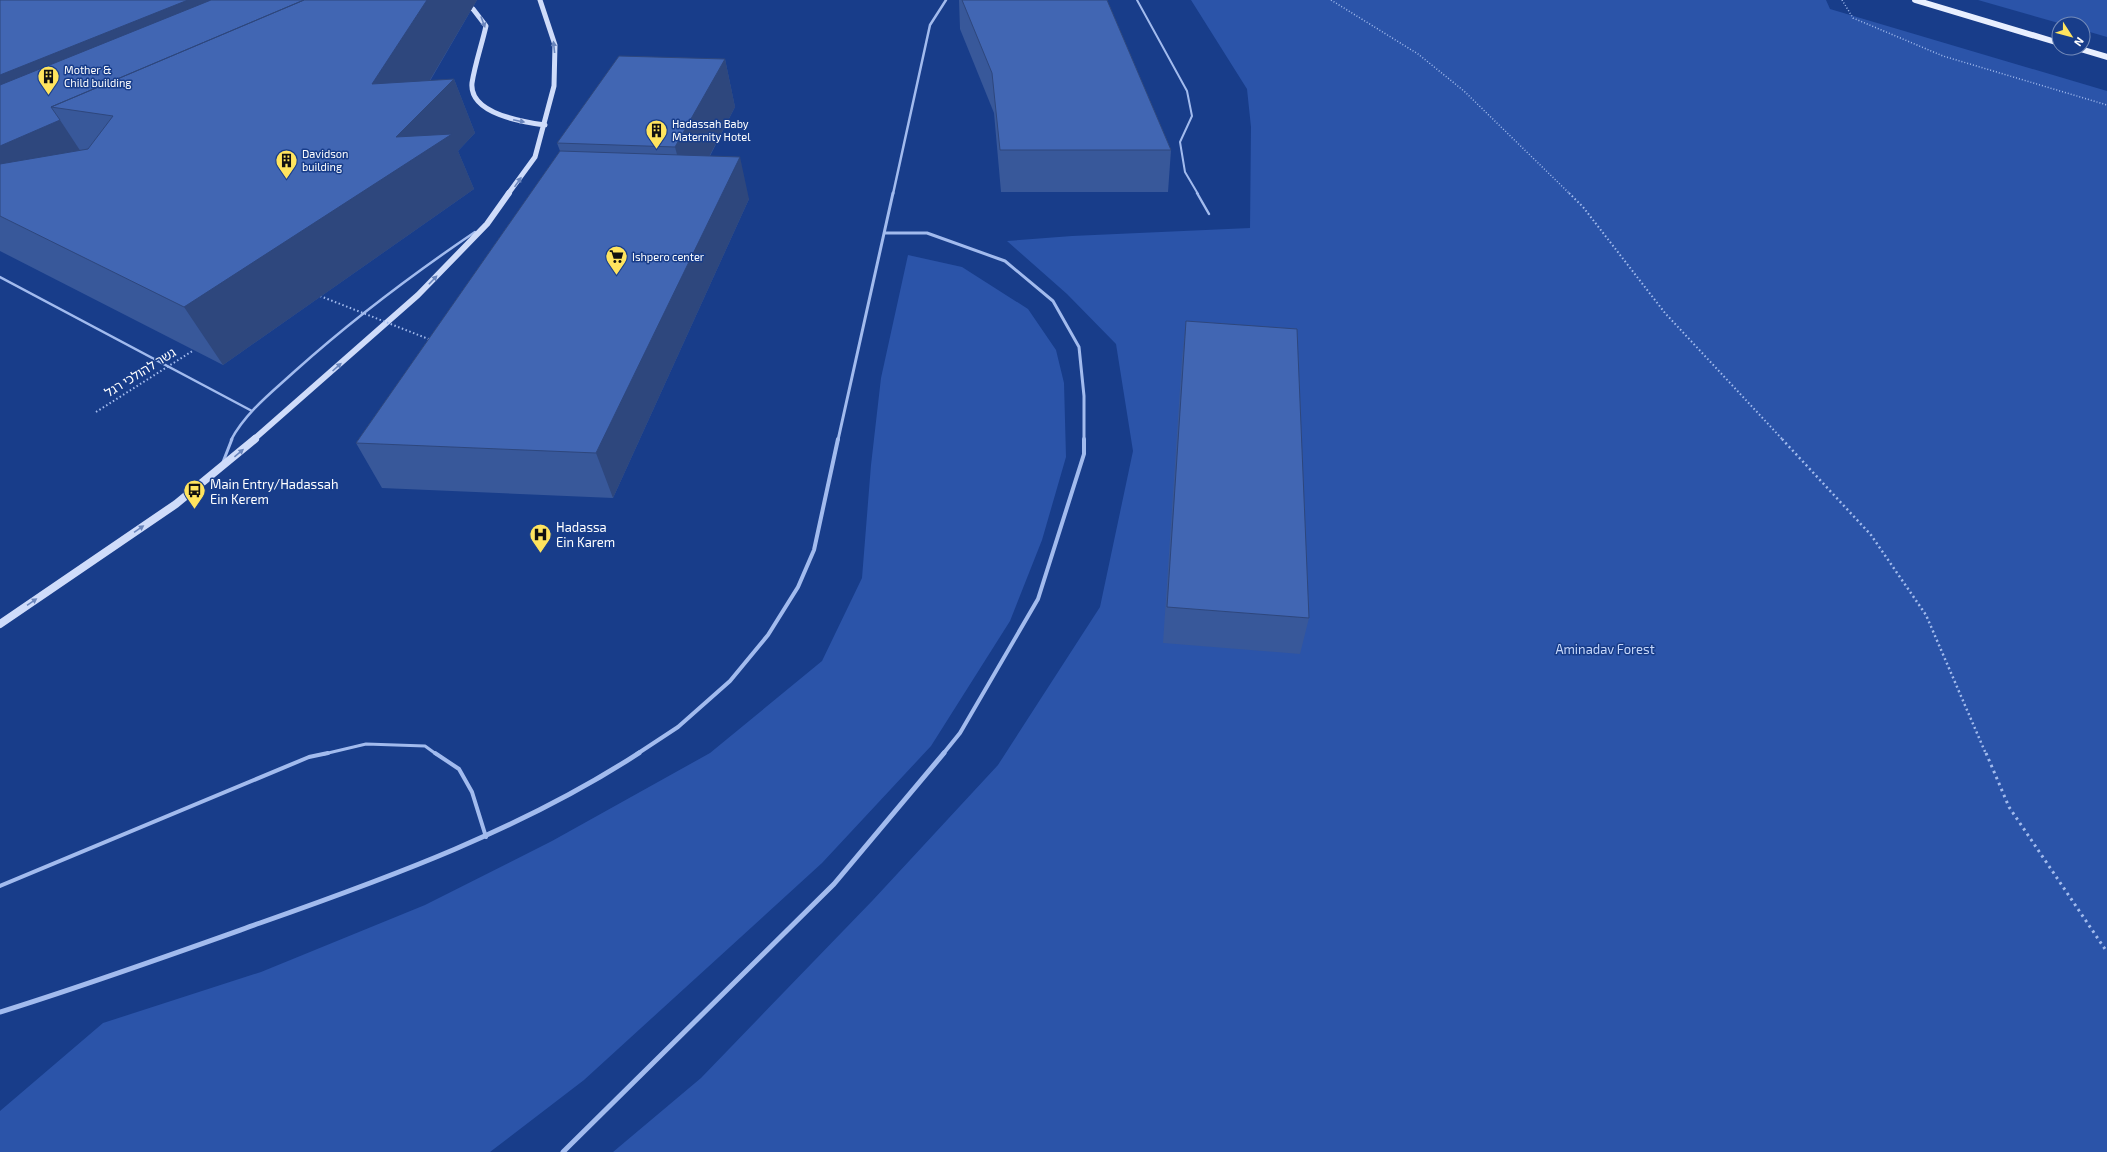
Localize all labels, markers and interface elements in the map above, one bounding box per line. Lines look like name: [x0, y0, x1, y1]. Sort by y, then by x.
one-way arrow: [480, 16, 486, 28]
north arrow: [2051, 16, 2091, 56]
text: N: [2072, 35, 2087, 49]
one-way arrow: [551, 41, 557, 53]
building icon: Mother & Child building: [35, 63, 61, 96]
place label: Mother & Child building: [64, 63, 132, 89]
building icon: Hadassah Baby Maternity Hotel: [644, 117, 670, 150]
place label: Hadassah Baby Maternity Hotel: [672, 117, 751, 143]
one-way arrow: [513, 119, 526, 125]
building icon: Davidson building: [273, 147, 299, 180]
place label: Davidson building: [302, 147, 348, 173]
one-way arrow: [514, 176, 522, 187]
supermarket icon: Ishpero center: [603, 244, 629, 277]
place label: Ishpero center: [632, 250, 705, 263]
one-way arrow: [428, 275, 438, 285]
street label: גשר להולכי רגל: [101, 344, 179, 400]
one-way arrow: [332, 363, 342, 372]
one-way arrow: [234, 449, 245, 458]
place label: Main Entry/Hadassah Ein Kerem: [210, 476, 338, 507]
bus stop icon: Main Entry/Hadassah Ein Kerem: [182, 478, 208, 511]
place label: Hadassa Ein Karem: [556, 519, 615, 550]
hospital icon: Hadassa Ein Karem: [528, 521, 554, 554]
one-way arrow: [134, 525, 145, 533]
one-way arrow: [27, 598, 37, 606]
park label: Aminadav Forest: [1555, 641, 1655, 657]

